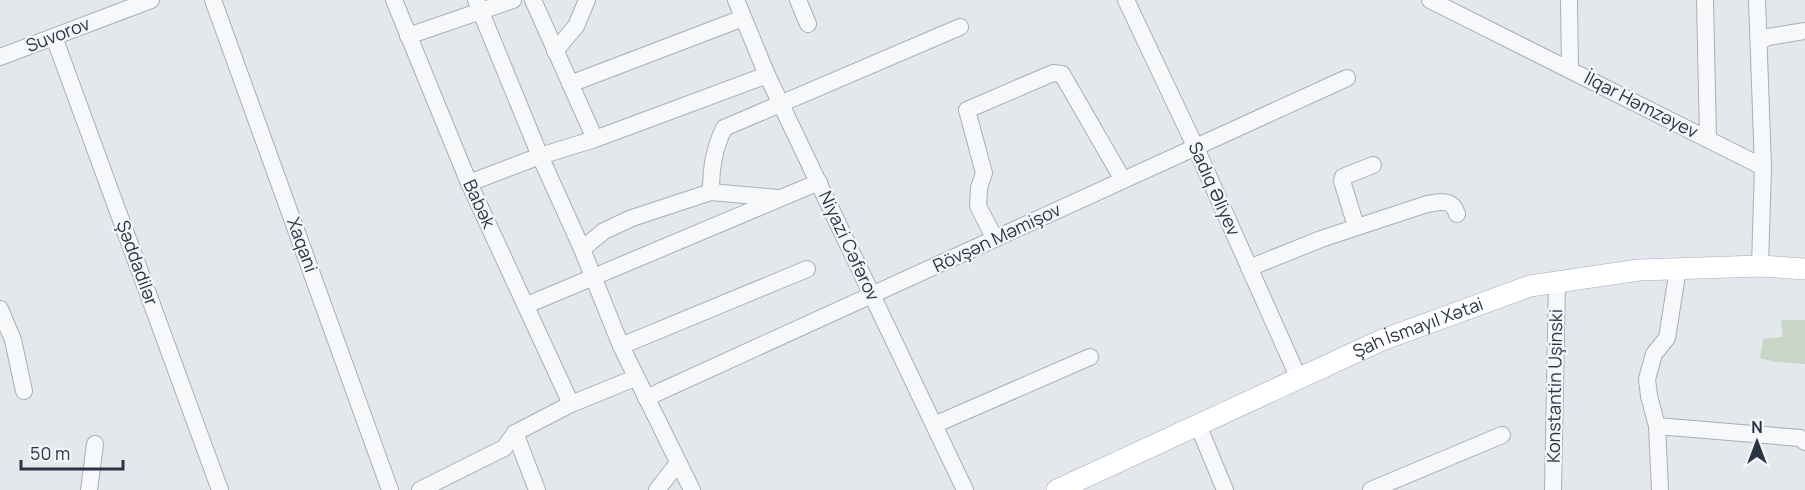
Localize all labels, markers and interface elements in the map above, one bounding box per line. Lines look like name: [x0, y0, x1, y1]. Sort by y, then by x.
street label: Suvorov: [22, 11, 93, 57]
street label: İlqar Həmzəyev: [1580, 65, 1702, 143]
street label: Sadıq Əliyev: [1183, 138, 1246, 239]
street label: Babək: [458, 175, 502, 233]
street label: Niyazi Cəfərov: [814, 187, 886, 304]
street label: Rövşən Məmişov: [929, 197, 1064, 277]
street label: Xaqani: [282, 214, 324, 275]
street label: Şəddadilər: [111, 217, 165, 309]
street label: Şah İsmayıl Xətai: [1349, 291, 1486, 363]
street label: Konstantin Uşinski: [1541, 309, 1567, 463]
north arrow: [1727, 412, 1787, 472]
text: N: [1751, 416, 1763, 438]
scale bar: [21, 433, 123, 471]
text: 50 m: [30, 441, 70, 465]

